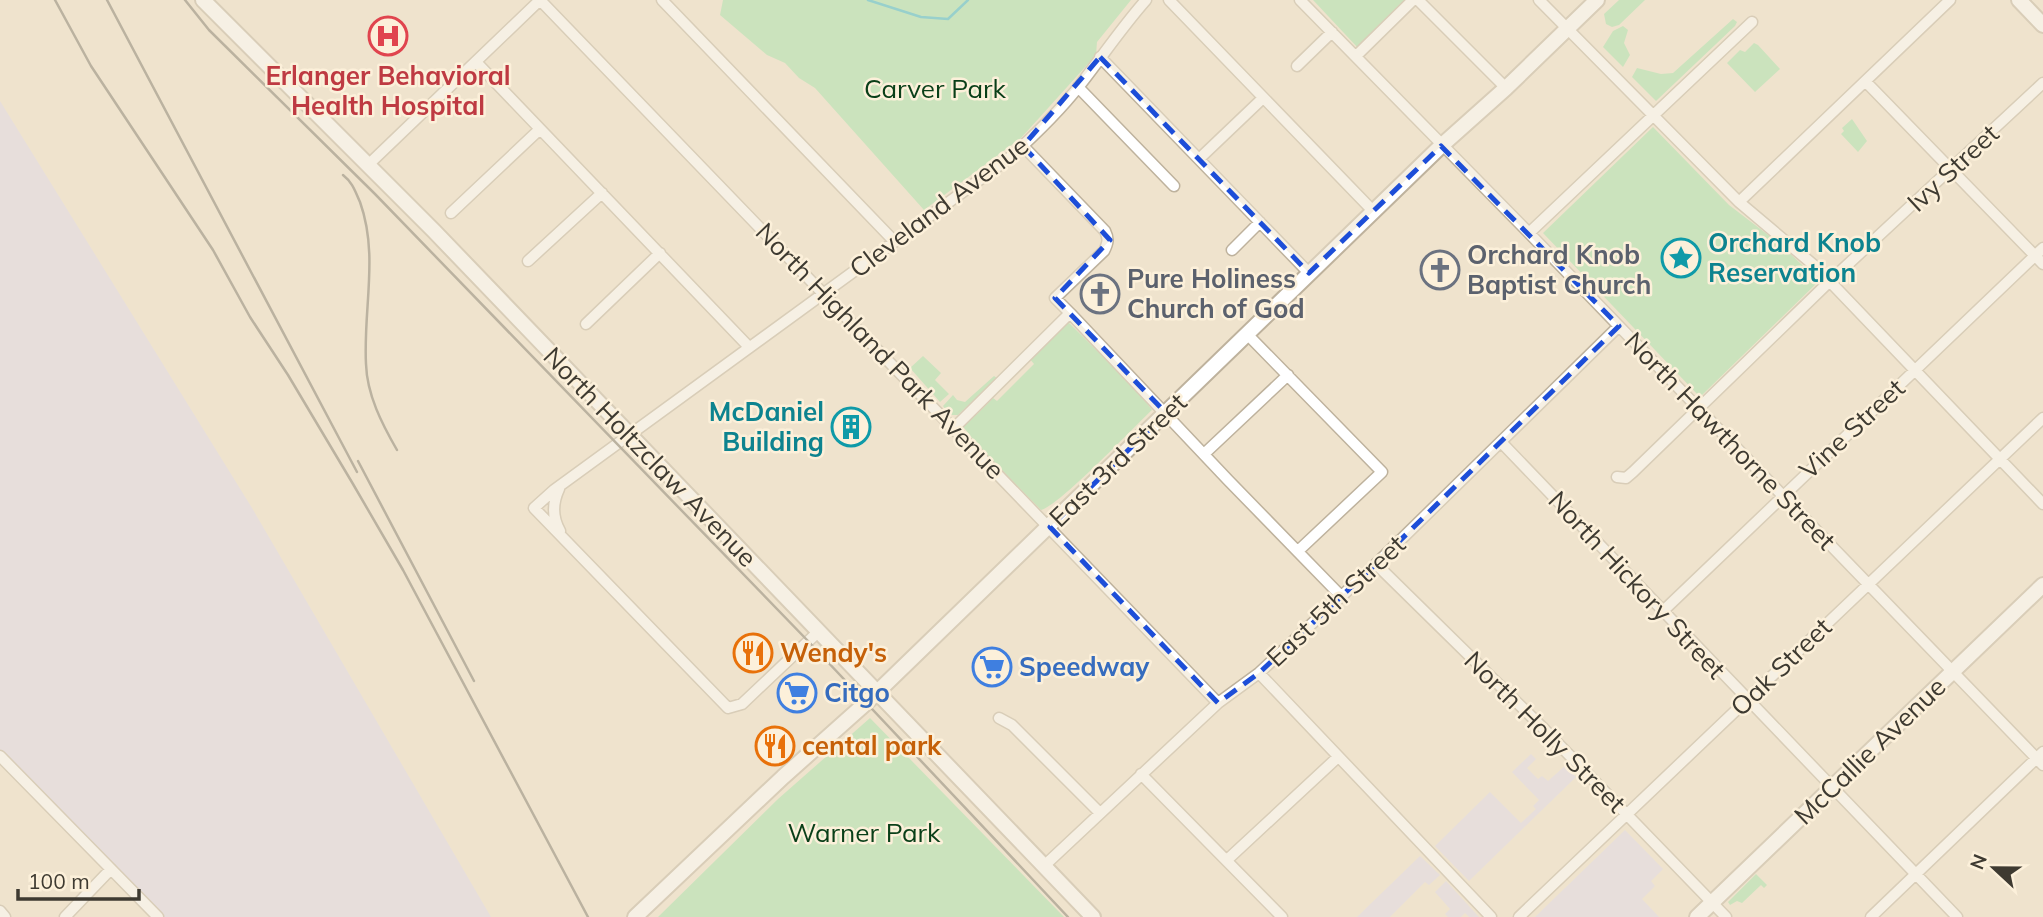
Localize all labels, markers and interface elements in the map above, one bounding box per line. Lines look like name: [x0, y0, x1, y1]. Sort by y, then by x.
hospital icon: Erlanger Behavioral Health Hospital: [367, 15, 409, 57]
place label: Erlanger Behavioral Health Hospital: [265, 59, 511, 122]
park label: Carver Park: [864, 72, 1007, 105]
street label: Ivy Street: [1900, 117, 2005, 218]
street label: Cleveland Avenue: [843, 129, 1035, 285]
street label: North Highland Park Avenue: [749, 215, 1012, 486]
place label: Orchard Knob Reservation: [1708, 226, 1881, 289]
place icon: Orchard Knob Reservation: [1660, 237, 1702, 279]
place label: Orchard Knob Baptist Church: [1467, 238, 1651, 301]
church icon: Orchard Knob Baptist Church: [1419, 249, 1461, 291]
place label: Pure Holiness Church of God: [1127, 262, 1305, 325]
church icon: Pure Holiness Church of God: [1079, 273, 1121, 315]
street label: North Hawthorne Street: [1618, 325, 1843, 557]
street label: North Holtzclaw Avenue: [537, 340, 764, 574]
street label: Vine Street: [1792, 371, 1911, 486]
street label: East 3rd Street: [1042, 386, 1193, 534]
place label: McDaniel Building: [709, 395, 824, 458]
building icon: McDaniel Building: [830, 406, 872, 448]
street label: North Hickory Street: [1542, 484, 1733, 686]
street label: East 5th Street: [1259, 528, 1412, 673]
street label: Oak Street: [1723, 610, 1838, 723]
restaurant icon: Wendy's: [732, 632, 774, 674]
place label: Wendy's: [780, 636, 887, 669]
street label: North Holly Street: [1458, 644, 1633, 819]
supermarket icon: Speedway: [971, 646, 1013, 688]
place label: Speedway: [1019, 650, 1150, 683]
street label: McCallie Avenue: [1787, 670, 1952, 831]
supermarket icon: Citgo: [776, 672, 818, 714]
place label: Citgo: [824, 676, 890, 709]
restaurant icon: cental park: [754, 725, 796, 767]
place label: cental park: [802, 729, 942, 762]
park label: Warner Park: [788, 816, 941, 849]
north arrow: [1959, 833, 2029, 903]
text: N: [1964, 850, 1992, 873]
scale bar: [18, 858, 138, 902]
text: 100 m: [28, 868, 90, 894]

